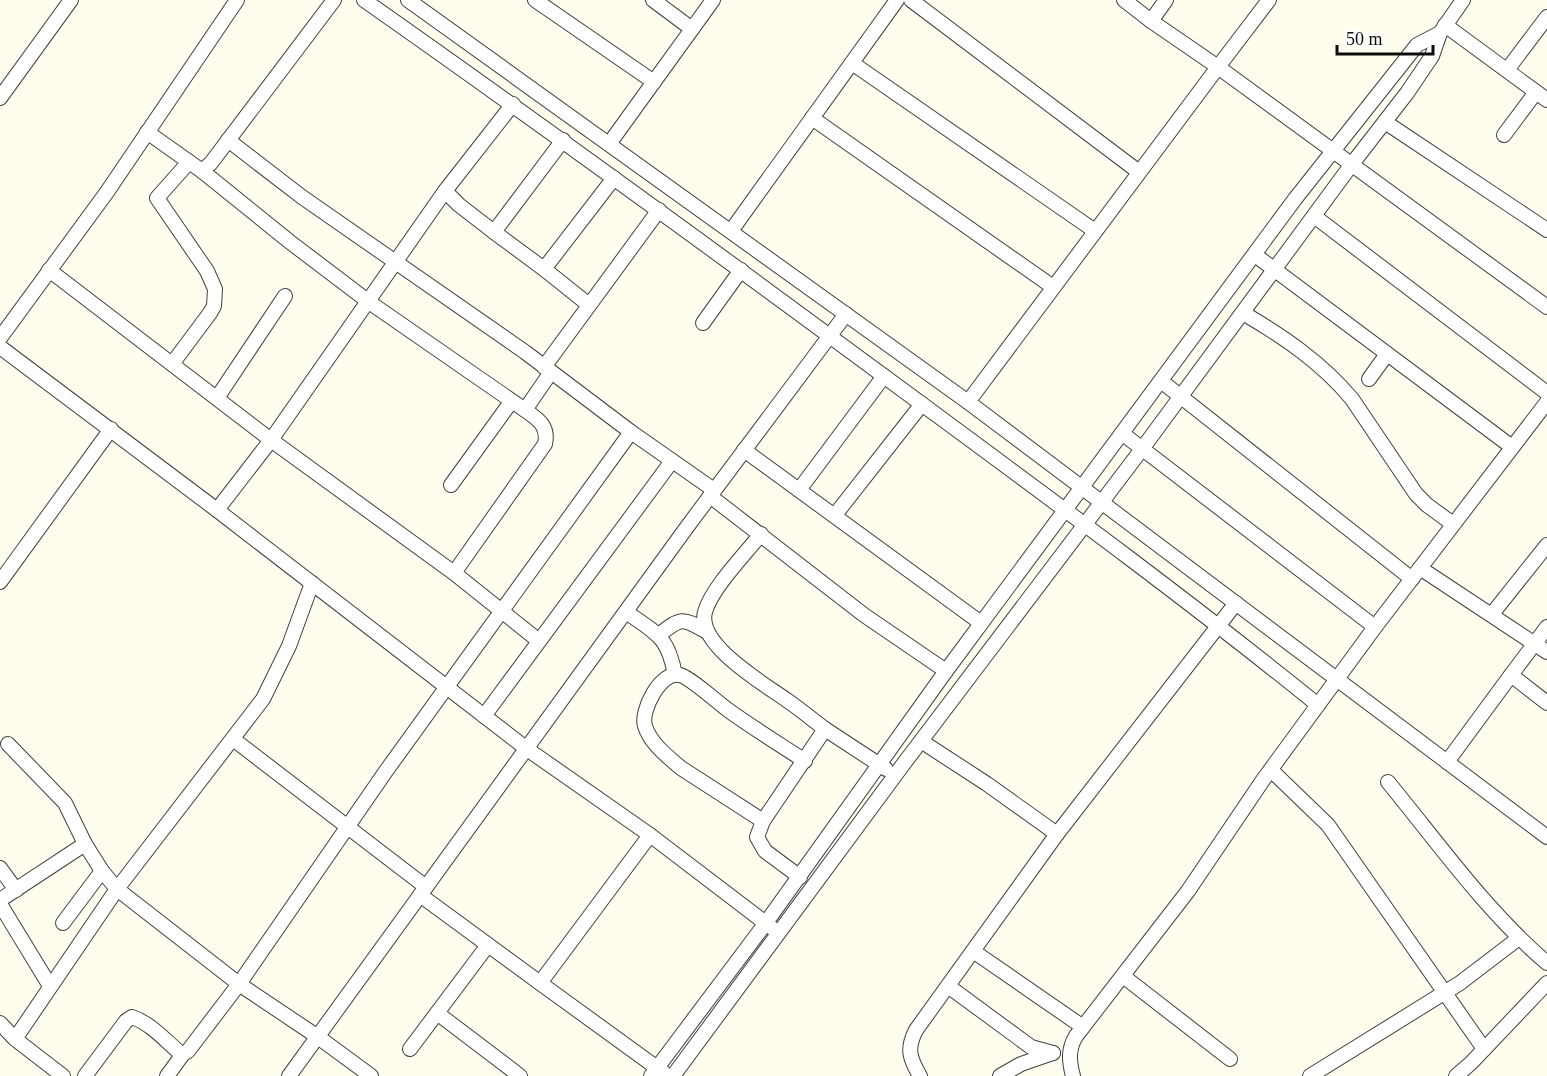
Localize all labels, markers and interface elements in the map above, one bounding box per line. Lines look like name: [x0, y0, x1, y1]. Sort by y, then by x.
scale bar: [1337, 18, 1433, 56]
text: 50 m: [1346, 29, 1383, 49]

